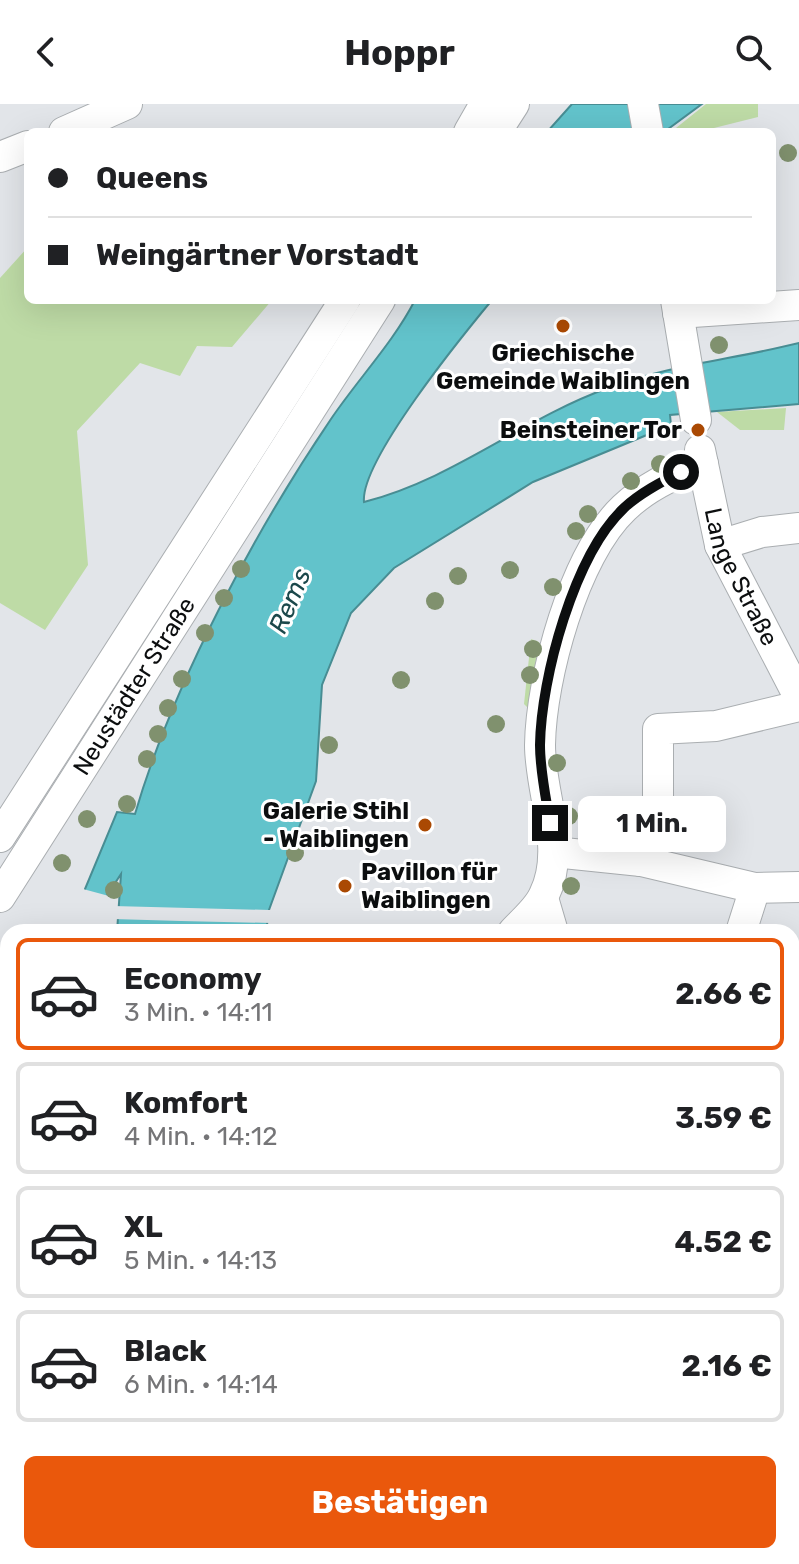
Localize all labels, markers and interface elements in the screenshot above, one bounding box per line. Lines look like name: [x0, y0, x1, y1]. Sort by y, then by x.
icon: back: [24, 30, 68, 74]
icon: search: [731, 30, 775, 74]
text: Hoppr: [344, 31, 455, 74]
text: Queens: [96, 160, 208, 196]
text: Weingärtner Vorstadt: [96, 237, 418, 273]
marker: Griechische Gemeinde Waiblingen: [554, 317, 572, 335]
place label: Griechische Gemeinde Waiblingen: [436, 339, 690, 395]
place label: Beinsteiner Tor: [500, 416, 682, 444]
marker: Beinsteiner Tor: [689, 421, 707, 439]
route start: [663, 454, 699, 490]
street label: Lange Straße: [699, 505, 784, 650]
water label: Rems: [262, 564, 318, 638]
street label: Neustädter Straße: [67, 592, 201, 780]
callout: 1 Min.: [578, 795, 726, 851]
place label: Galerie Stihl - Waiblingen: [263, 797, 409, 853]
route end: [532, 805, 568, 841]
text: 1 Min.: [616, 808, 688, 839]
marker: Galerie Stihl - Waiblingen: [416, 816, 434, 834]
place label: Pavillon für Waiblingen: [361, 858, 497, 914]
marker: Pavillon für Waiblingen: [336, 877, 354, 895]
icon: car: [28, 958, 100, 1030]
text: Economy: [124, 961, 262, 997]
text: 2.66 €: [675, 976, 772, 1012]
text: 3 Min. · 14:11: [124, 997, 273, 1028]
icon: car: [28, 1082, 100, 1154]
text: Komfort: [124, 1085, 248, 1121]
text: 3.59 €: [675, 1100, 772, 1136]
text: 4 Min. · 14:12: [124, 1121, 277, 1152]
icon: car: [28, 1206, 100, 1278]
text: XL: [124, 1209, 163, 1245]
text: 4.52 €: [674, 1224, 772, 1260]
text: 5 Min. · 14:13: [124, 1245, 277, 1276]
icon: car: [28, 1330, 100, 1402]
text: Black: [124, 1333, 207, 1369]
text: 2.16 €: [682, 1348, 772, 1384]
text: 6 Min. · 14:14: [124, 1369, 278, 1400]
button: Bestätigen: [24, 1456, 776, 1548]

